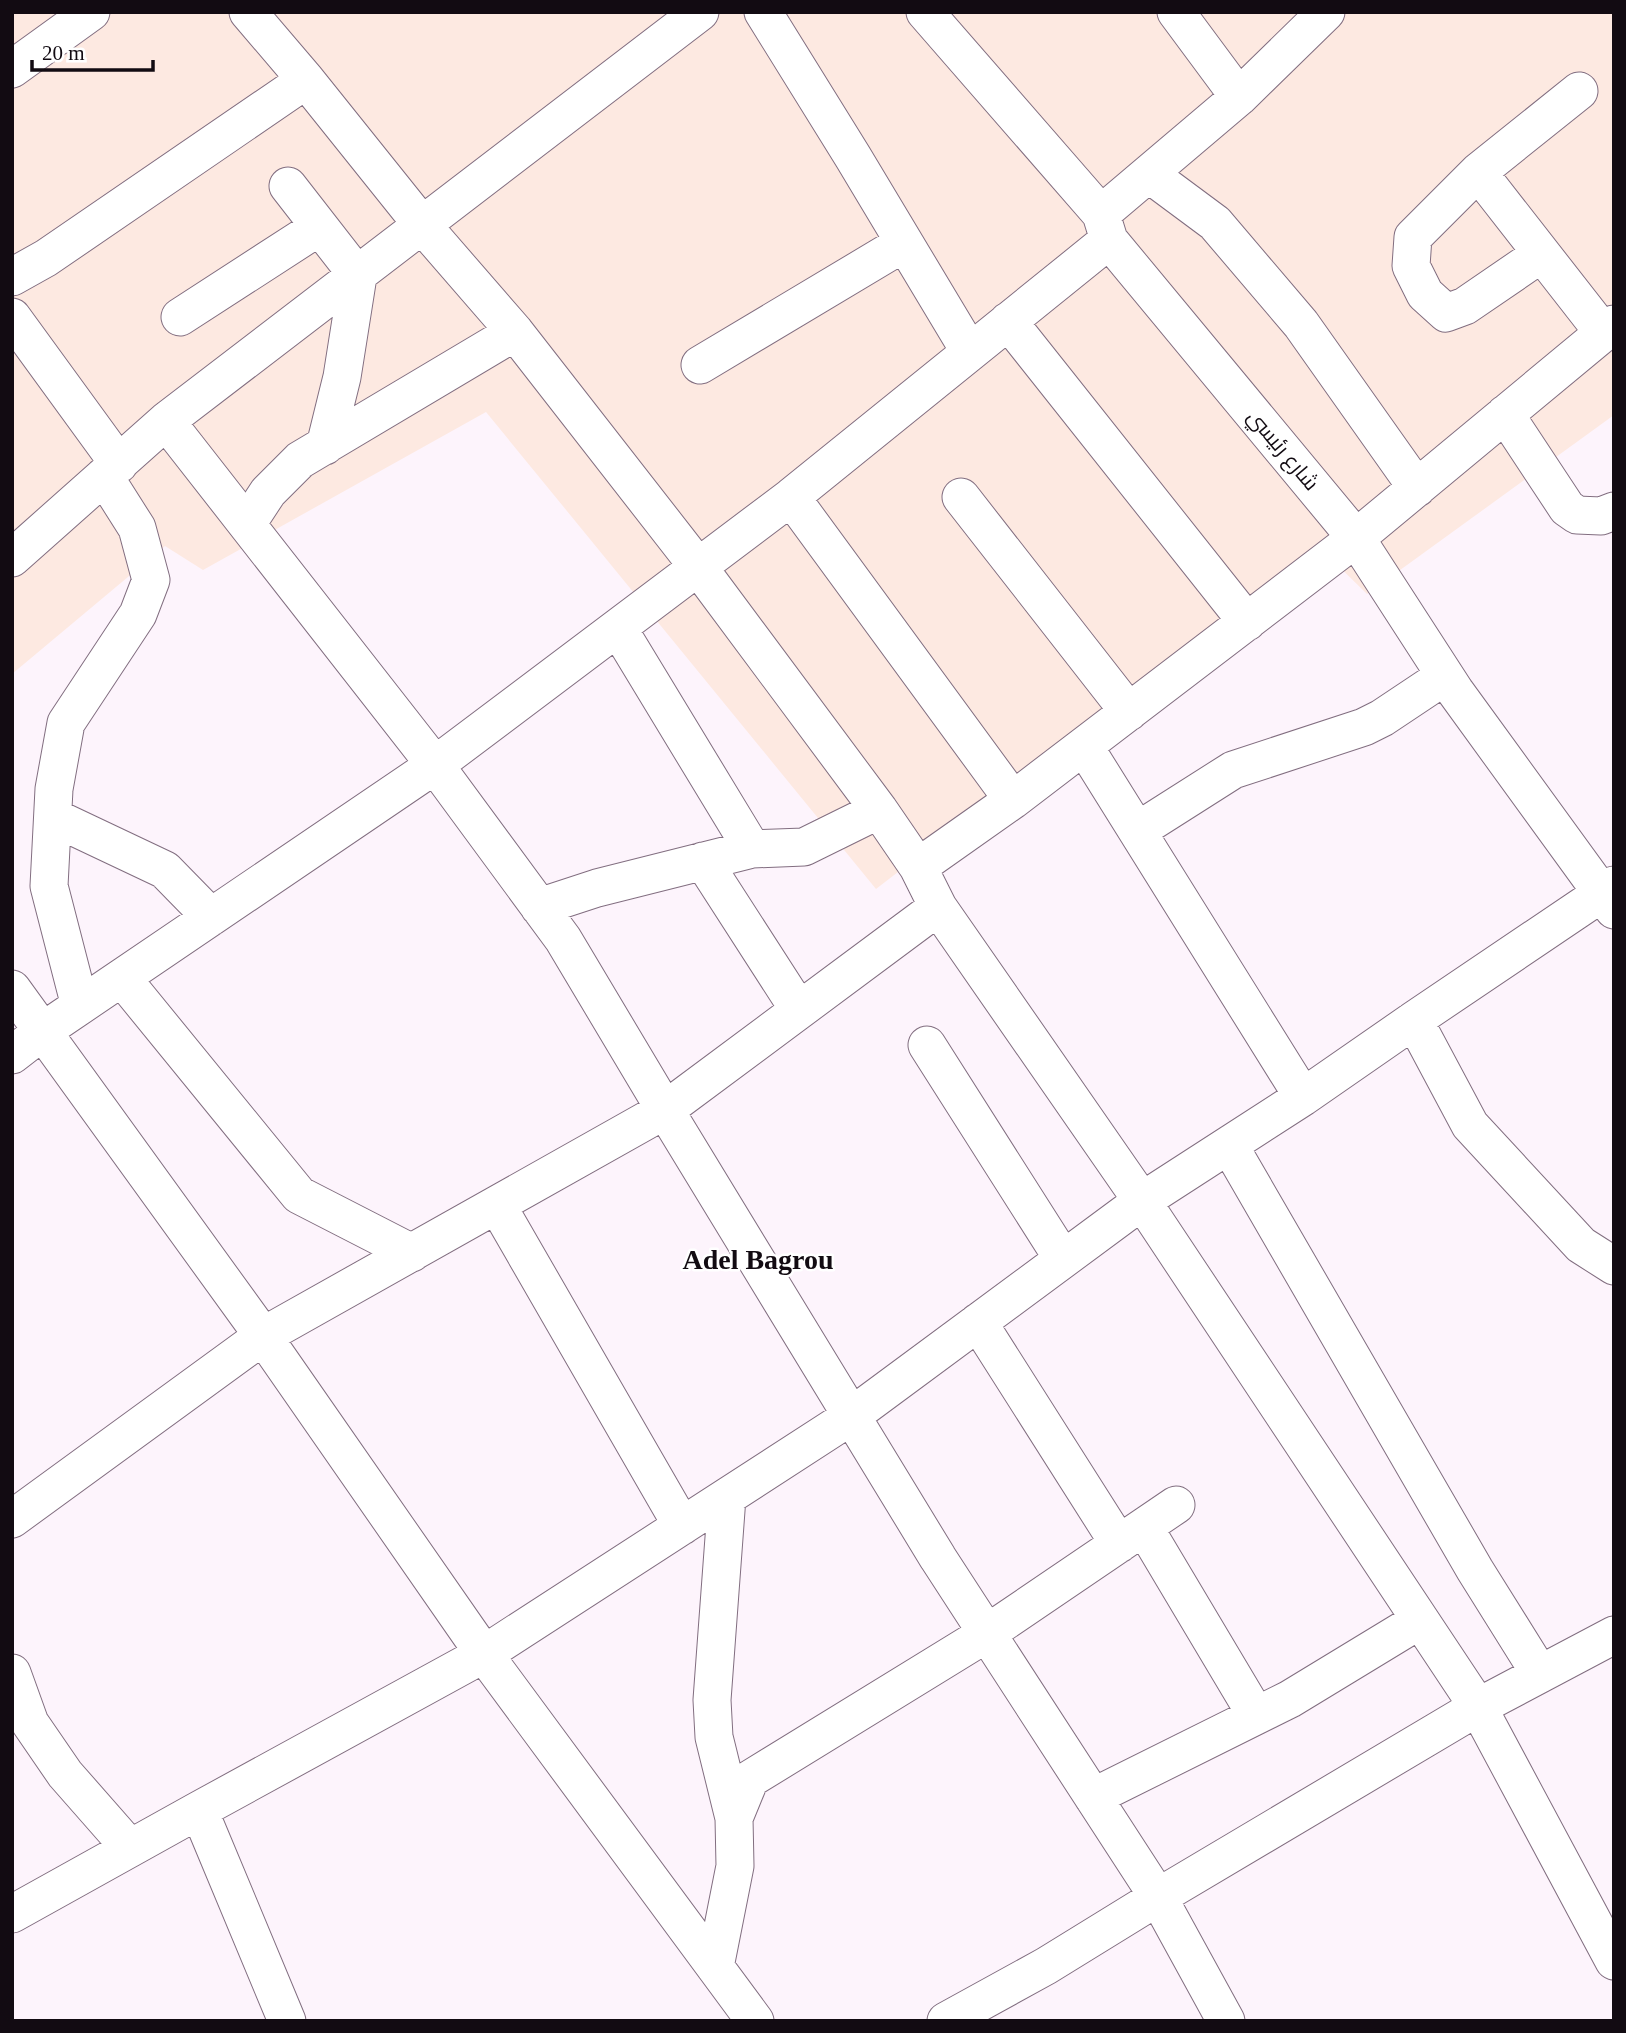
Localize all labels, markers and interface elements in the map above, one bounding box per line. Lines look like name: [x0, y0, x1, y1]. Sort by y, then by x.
scale bar: [32, 28, 152, 72]
text: 20 m: [42, 41, 85, 65]
street label: شارع رئيسي: [1240, 405, 1324, 497]
district label: Adel Bagrou: [682, 1244, 834, 1275]

